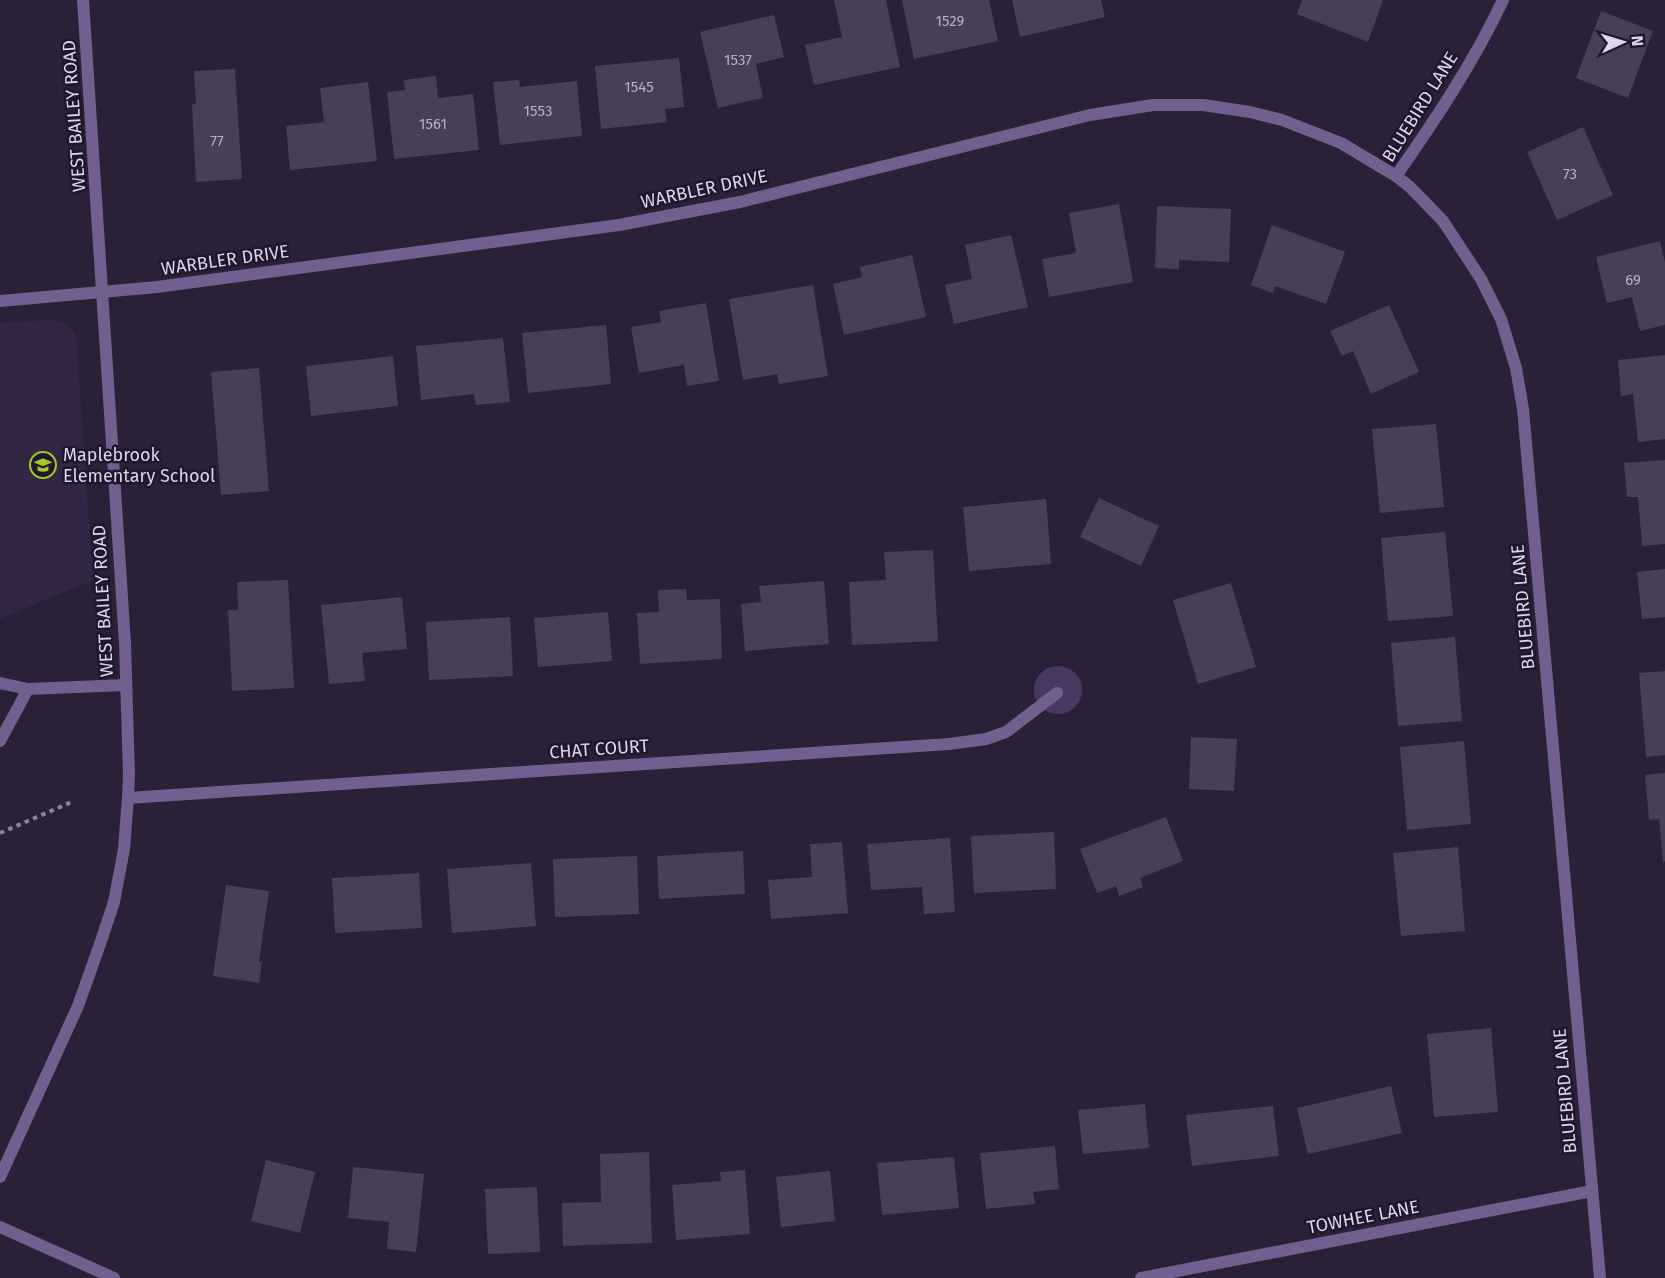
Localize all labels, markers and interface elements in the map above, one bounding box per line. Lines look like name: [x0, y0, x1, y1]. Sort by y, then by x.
house number: 1529: [936, 12, 965, 30]
north arrow: [1593, 12, 1653, 72]
text: N: [1628, 35, 1647, 47]
street label: WEST BAILEY ROAD: [58, 39, 90, 193]
street label: BLUEBIRD LANE: [1377, 48, 1463, 166]
house number: 1537: [724, 51, 752, 69]
house number: 1545: [624, 78, 654, 96]
house number: 1553: [524, 102, 552, 120]
house number: 1561: [419, 115, 447, 133]
house number: 77: [210, 132, 224, 150]
street label: WARBLER DRIVE: [639, 165, 769, 213]
house number: 73: [1563, 165, 1577, 183]
street label: WARBLER DRIVE: [160, 240, 290, 280]
house number: 69: [1625, 271, 1641, 289]
place label: Maplebrook Elementary School: [63, 444, 215, 487]
school or university icon: Maplebrook Elementary School: [28, 450, 58, 480]
street label: WEST BAILEY ROAD: [88, 524, 118, 678]
street label: BLUEBIRD LANE: [1507, 543, 1539, 671]
street label: CHAT COURT: [548, 735, 650, 763]
street label: BLUEBIRD LANE: [1549, 1027, 1581, 1155]
street label: TOWHEE LANE: [1305, 1195, 1421, 1239]

